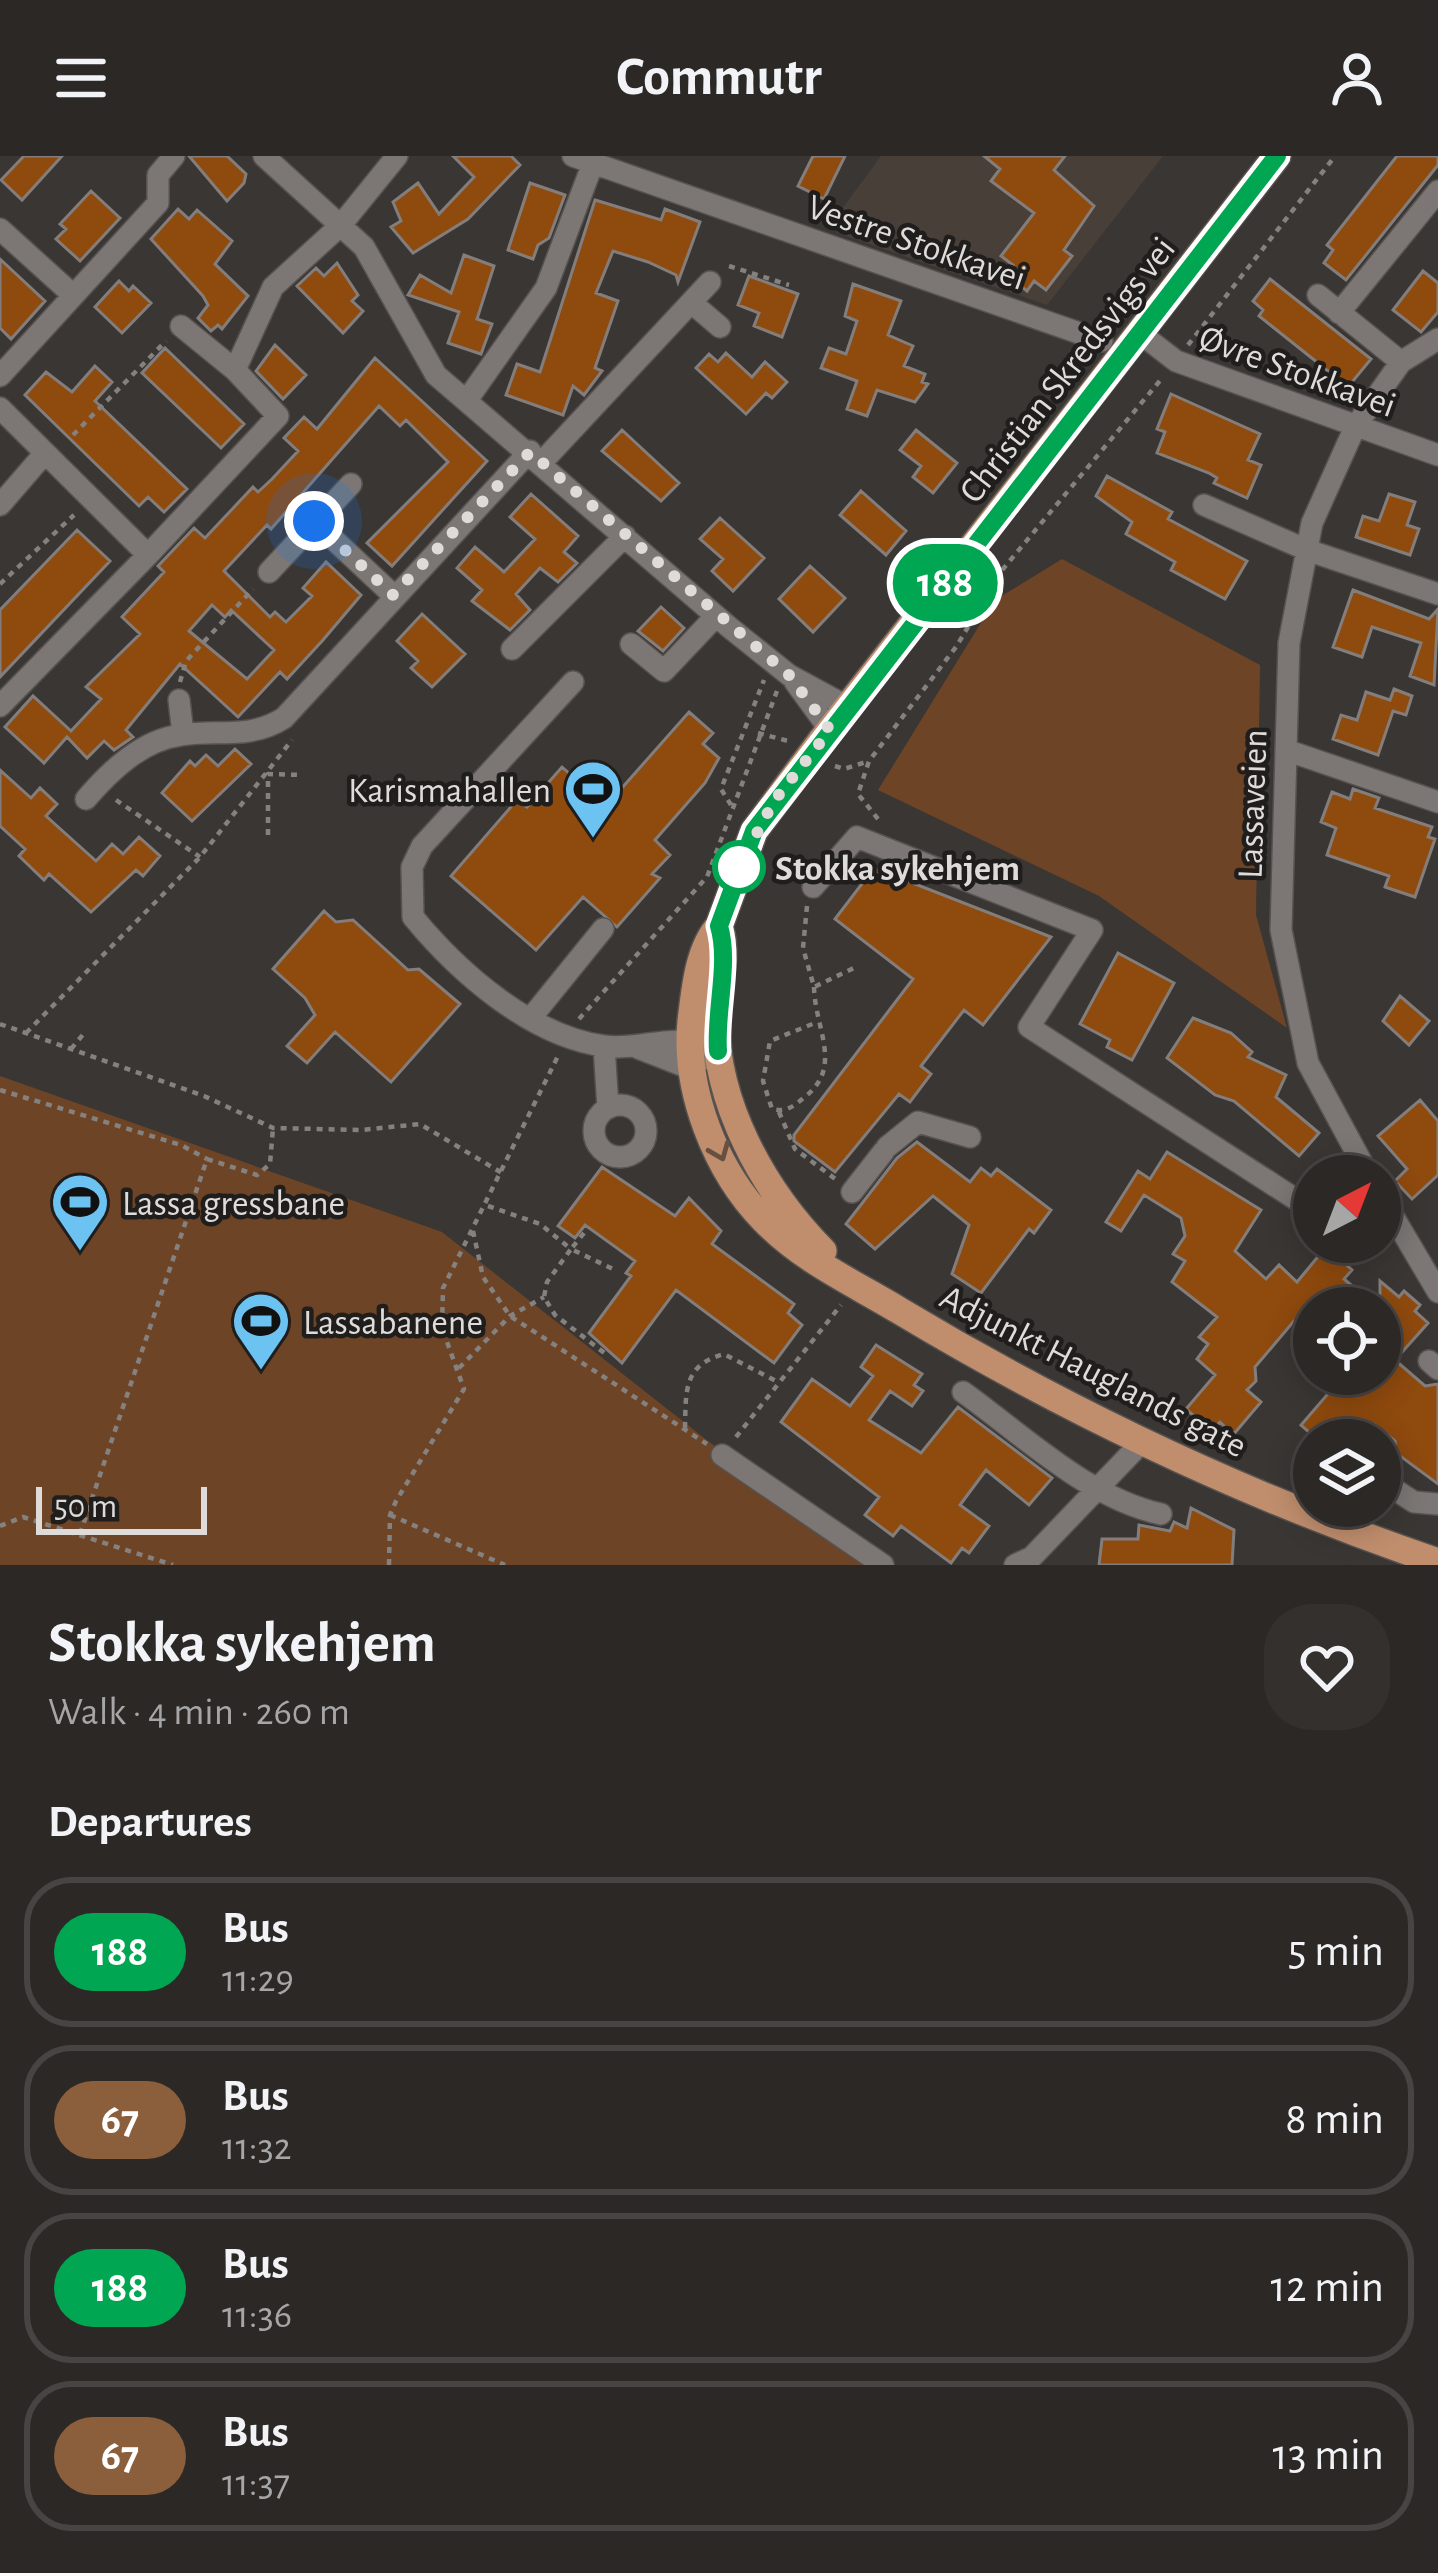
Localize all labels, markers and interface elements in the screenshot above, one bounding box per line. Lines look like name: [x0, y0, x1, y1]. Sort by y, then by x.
icon: menu: [48, 45, 114, 111]
icon: person: [1324, 45, 1390, 111]
text: Commutr: [616, 51, 822, 105]
street label: Vestre Stokkavei: [803, 189, 1030, 297]
street label: Christian Skredsvigs vei: [953, 231, 1182, 510]
street label: Øvre Stokkavei: [1194, 320, 1400, 424]
your location: [284, 491, 344, 551]
line badge: 188: [876, 544, 1014, 622]
text: 188: [917, 562, 973, 604]
street label: Lassaveien: [1232, 729, 1274, 879]
sports icon: Karismahallen: [562, 758, 624, 840]
place label: Karismahallen: [348, 773, 551, 809]
marker: Stokka sykehjem: [714, 842, 764, 892]
place label: Stokka sykehjem: [775, 851, 1020, 887]
one-way arrow: [705, 1140, 730, 1161]
north arrow: [1293, 1155, 1401, 1263]
map controls: [1293, 1155, 1401, 1527]
sports icon: Lassa gressbane: [49, 1171, 111, 1253]
place label: Lassa gressbane: [122, 1186, 345, 1222]
street label: Adjunkt Hauglands gate: [934, 1279, 1252, 1465]
button: locate: [1293, 1287, 1401, 1395]
sports icon: Lassabanene: [230, 1290, 292, 1372]
place label: Lassabanene: [303, 1305, 483, 1341]
button: layers: [1293, 1419, 1401, 1527]
scale bar: [36, 1481, 207, 1534]
text: 50 m: [54, 1491, 117, 1524]
button: heart: [1264, 1604, 1390, 1730]
text: Stokka sykehjem: [48, 1615, 436, 1672]
text: Walk · 4 min · 260 m: [48, 1693, 350, 1732]
text: Departures: [48, 1800, 252, 1845]
text: Bus: [222, 1906, 289, 1951]
text: 5 min: [1288, 1929, 1384, 1974]
text: 188: [92, 1931, 148, 1973]
text: 11:29: [222, 1960, 294, 1999]
text: Bus: [222, 2074, 289, 2119]
text: 8 min: [1285, 2097, 1384, 2142]
text: 67: [101, 2099, 139, 2141]
text: 11:32: [222, 2128, 292, 2167]
text: Bus: [222, 2242, 289, 2287]
text: 12 min: [1271, 2265, 1384, 2310]
text: 188: [92, 2267, 148, 2309]
text: 11:36: [222, 2296, 292, 2335]
text: Bus: [222, 2410, 289, 2455]
text: 13 min: [1272, 2433, 1384, 2478]
text: 67: [101, 2435, 139, 2477]
text: 11:37: [222, 2464, 290, 2503]

